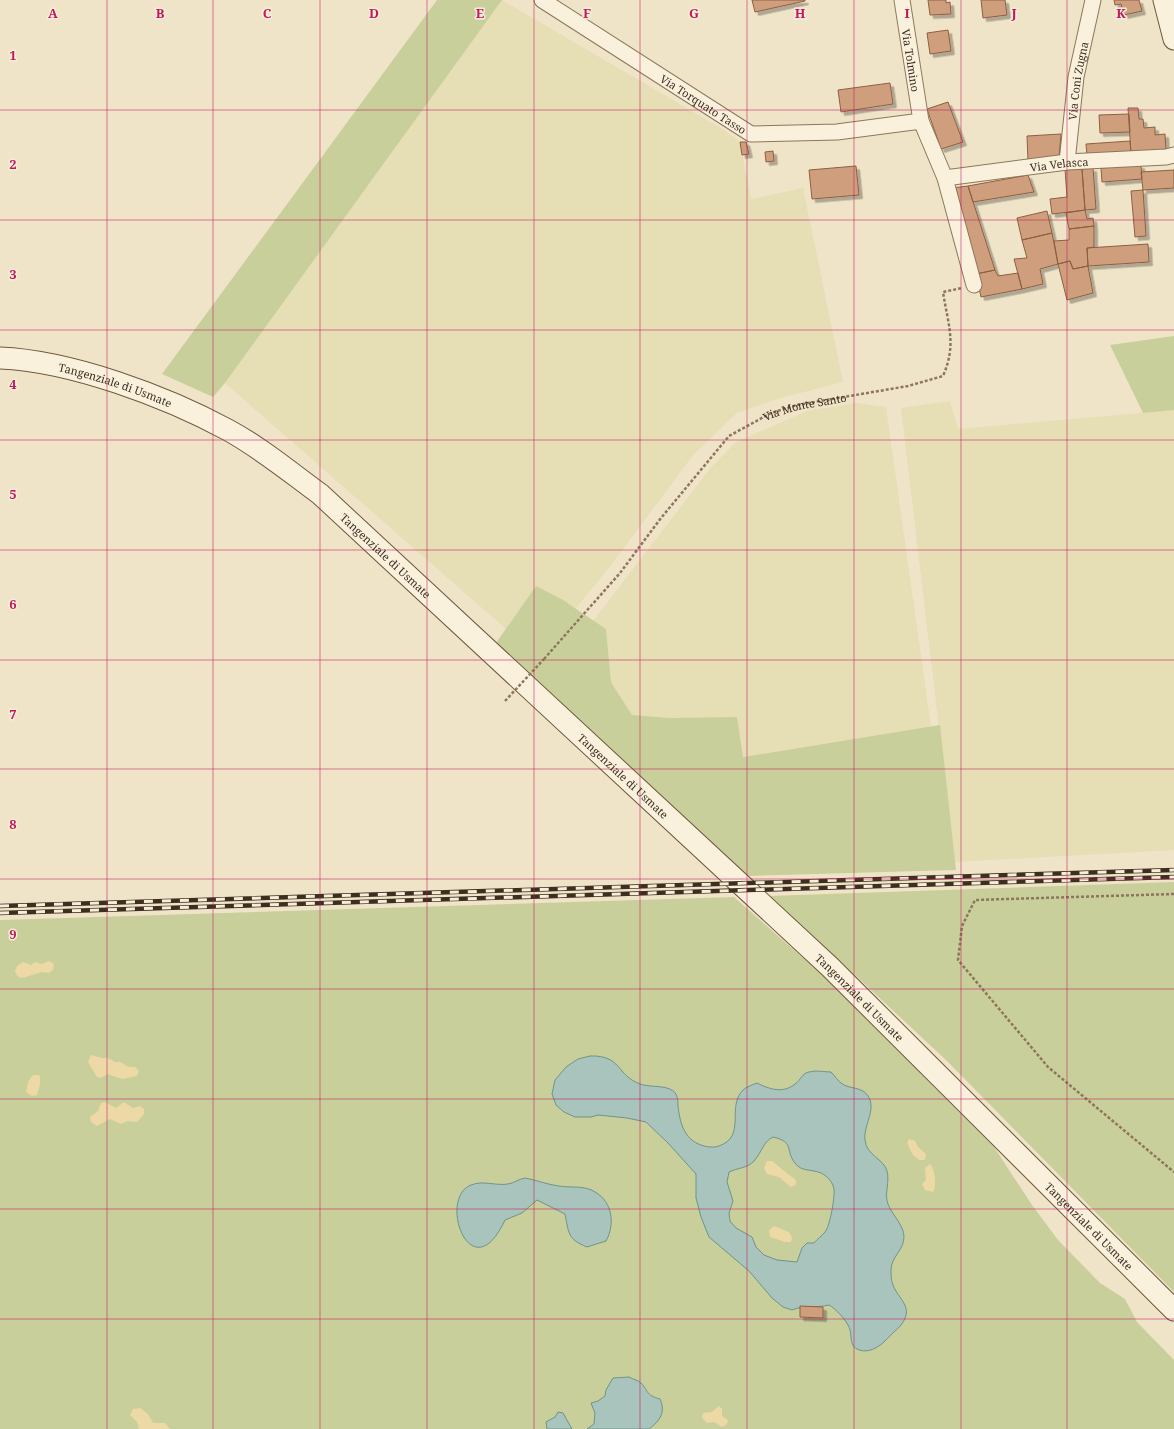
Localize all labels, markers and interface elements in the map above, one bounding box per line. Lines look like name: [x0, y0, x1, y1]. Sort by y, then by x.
text: A: [48, 4, 58, 22]
text: B: [156, 4, 165, 22]
text: C: [263, 4, 272, 22]
text: D: [369, 4, 379, 22]
text: E: [476, 4, 485, 22]
text: F: [583, 4, 591, 22]
text: G: [689, 4, 699, 22]
text: H: [795, 4, 806, 22]
text: I: [904, 4, 910, 22]
text: J: [1010, 4, 1017, 22]
text: K: [1116, 4, 1126, 22]
street label: Via Tolmino: [899, 28, 924, 93]
street label: Via Coni Zugna: [1064, 40, 1091, 121]
text: 1: [9, 46, 17, 64]
street label: Via Torquato Tasso: [658, 70, 750, 137]
street label: Via Velasca: [1029, 153, 1089, 174]
text: 2: [9, 155, 17, 173]
text: 3: [9, 265, 17, 283]
street label: Tangenziale di Usmate: [57, 359, 175, 410]
text: 4: [9, 375, 17, 393]
street label: Via Monte Santo: [760, 389, 848, 424]
text: 5: [9, 485, 17, 503]
street label: Tangenziale di Usmate: [337, 509, 435, 601]
text: 6: [9, 595, 17, 613]
text: 7: [9, 705, 17, 723]
street label: Tangenziale di Usmate: [575, 730, 672, 821]
text: 8: [9, 815, 17, 833]
text: 9: [9, 925, 17, 943]
street label: Tangenziale di Usmate: [813, 950, 907, 1044]
street label: Tangenziale di Usmate: [1042, 1179, 1137, 1273]

